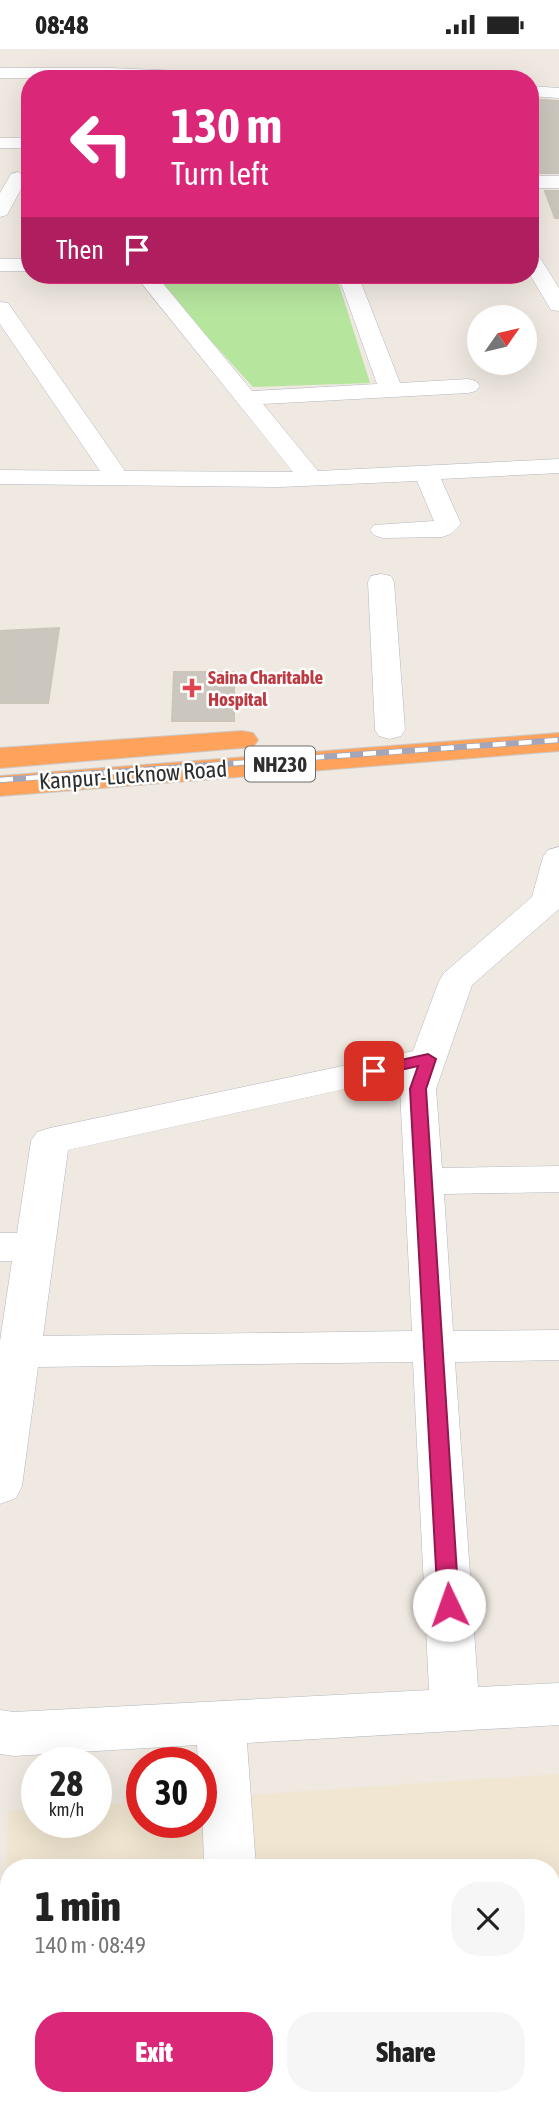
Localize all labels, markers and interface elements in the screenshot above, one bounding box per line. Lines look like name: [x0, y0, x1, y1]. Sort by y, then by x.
text: 08:48: [35, 10, 89, 40]
text: 130 m: [171, 97, 282, 153]
icon: left: [56, 98, 147, 189]
text: Turn left: [171, 155, 269, 192]
icon: arrive: [118, 231, 156, 269]
text: Then: [56, 235, 104, 265]
north arrow: [467, 305, 537, 375]
map controls: [467, 305, 537, 375]
place label: Saina Charitable Hospital: [208, 666, 324, 710]
marker: Saina Charitable Hospital: [182, 678, 202, 698]
road number: NH230: [245, 747, 315, 781]
street label: Kanpur-Lucknow Road: [38, 755, 228, 795]
pin: [344, 1041, 404, 1101]
icon: arrive: [355, 1052, 393, 1090]
position arrow: [412, 1568, 486, 1642]
speed limit sign: 30: [126, 1747, 217, 1838]
text: 28: [50, 1763, 83, 1803]
text: km/h: [49, 1799, 84, 1820]
text: 1 min: [35, 1882, 121, 1930]
button: close: [451, 1882, 525, 1956]
text: 140 m · 08:49: [35, 1932, 146, 1958]
button: Exit: [35, 2012, 273, 2092]
button: Share: [287, 2012, 525, 2092]

